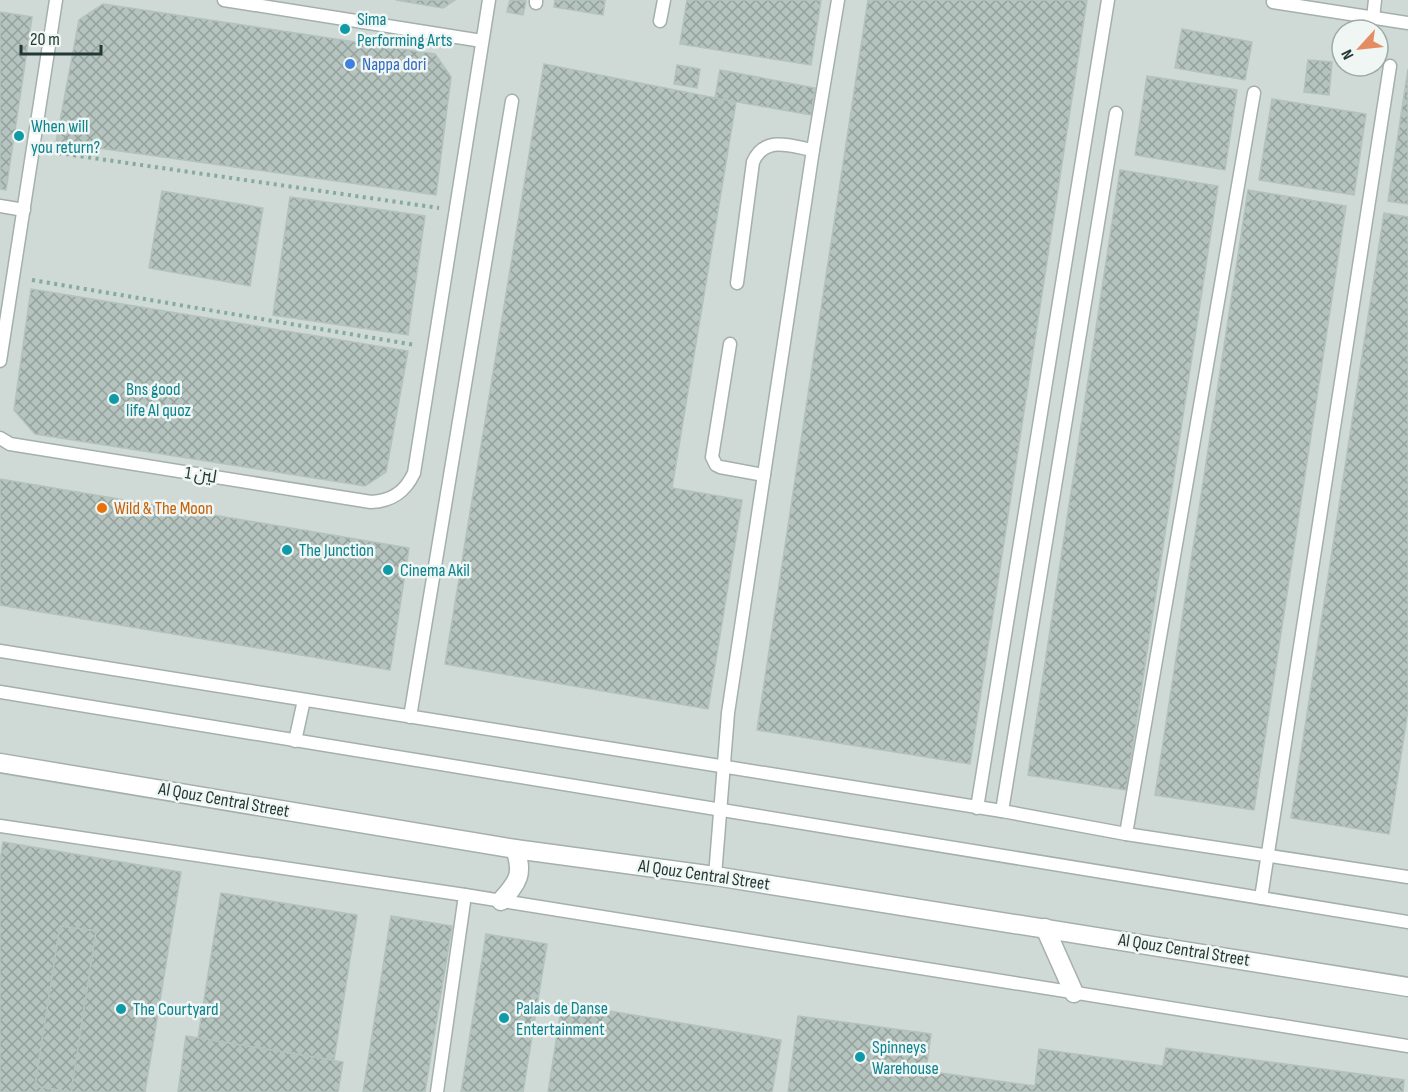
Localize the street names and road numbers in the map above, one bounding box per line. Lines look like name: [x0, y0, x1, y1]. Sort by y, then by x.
street label: لين 1: [184, 462, 218, 488]
street label: Al Qouz Central Street: [156, 778, 292, 822]
street label: Al Qouz Central Street: [636, 855, 772, 895]
street label: Al Qouz Central Street: [1116, 929, 1252, 971]

